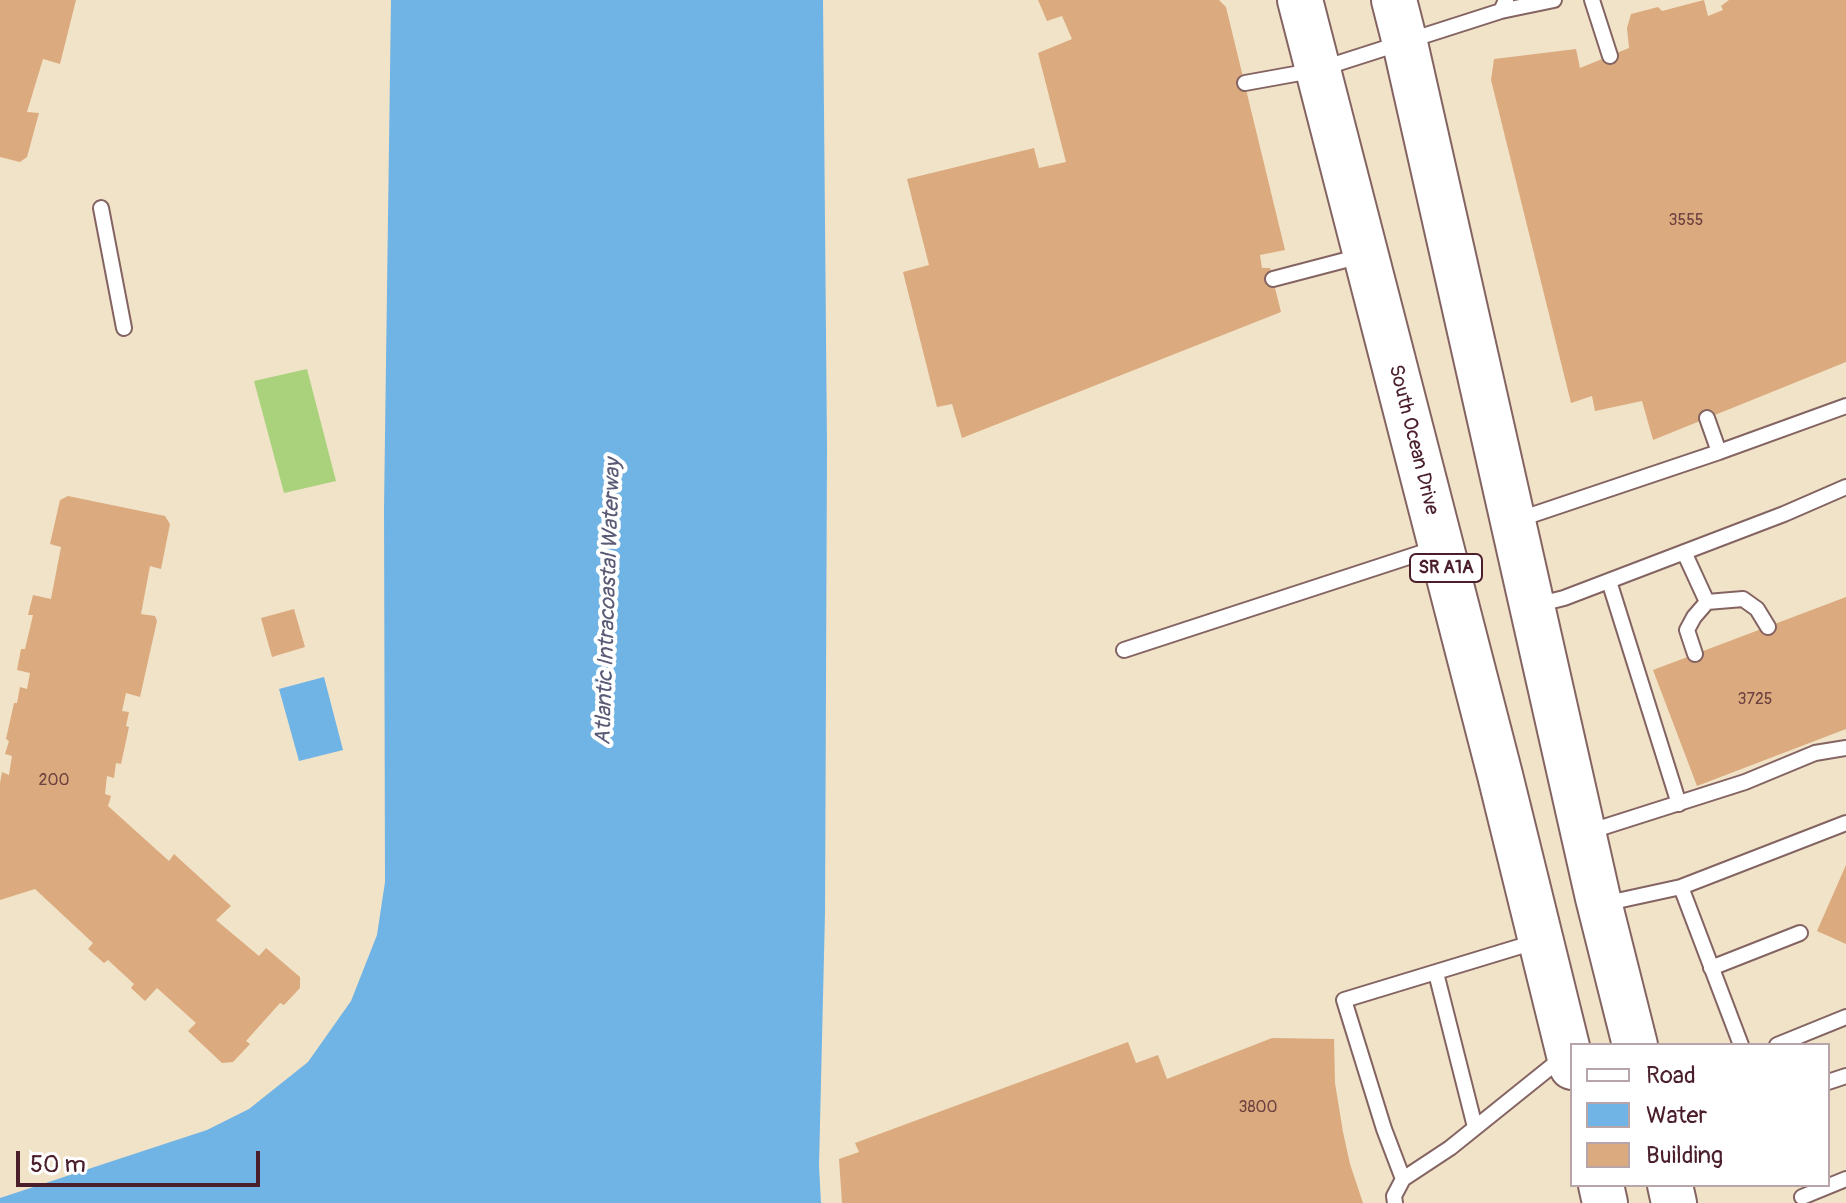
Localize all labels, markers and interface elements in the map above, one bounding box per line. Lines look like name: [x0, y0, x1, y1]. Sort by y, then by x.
house number: 3555: [1669, 211, 1703, 231]
street label: South Ocean Drive: [1383, 362, 1443, 518]
water label: Atlantic Intracoastal Waterway: [591, 458, 627, 746]
road number: SR A1A: [1410, 554, 1482, 582]
house number: 3725: [1737, 690, 1773, 710]
house number: 200: [39, 771, 69, 791]
legend: [1570, 1043, 1830, 1187]
text: Road: [1646, 1061, 1696, 1090]
house number: 3800: [1239, 1098, 1277, 1118]
text: Water: [1646, 1101, 1707, 1130]
scale bar: [20, 1135, 264, 1185]
text: Building: [1646, 1141, 1723, 1170]
text: 50 m: [30, 1150, 86, 1179]

